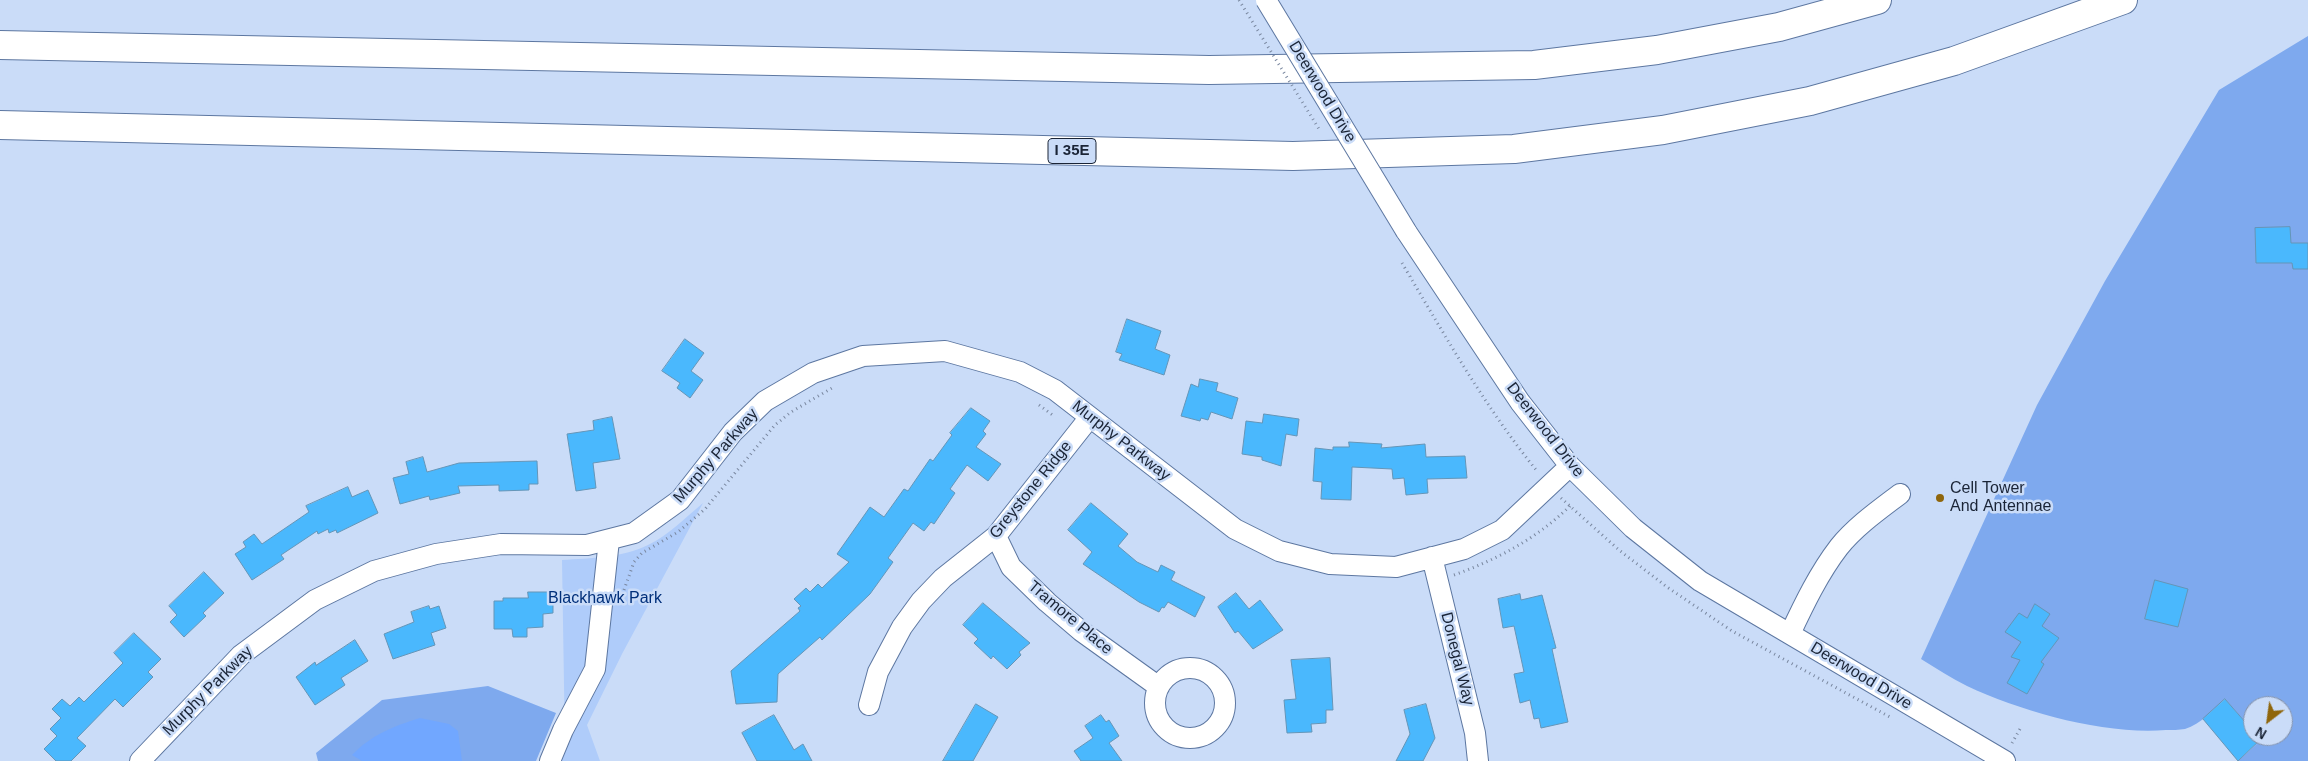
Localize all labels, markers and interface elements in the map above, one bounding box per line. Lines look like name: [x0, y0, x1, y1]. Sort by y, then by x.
street label: Deerwood Drive: [1284, 38, 1360, 146]
road number: I 35E: [1048, 138, 1096, 164]
street label: Deerwood Drive: [1502, 379, 1588, 481]
street label: Murphy Parkway: [1068, 397, 1174, 485]
street label: Murphy Parkway: [670, 405, 762, 507]
street label: Greystone Ridge: [986, 437, 1076, 543]
place label: Cell Tower And Antennae: [1950, 479, 2051, 517]
marker: Cell Tower And Antennae: [1934, 492, 1946, 504]
street label: Tramore Place: [1024, 577, 1116, 659]
park label: Blackhawk Park: [548, 589, 662, 609]
street label: Donegal Way: [1436, 610, 1478, 708]
street label: Deerwood Drive: [1807, 638, 1915, 714]
street label: Murphy Parkway: [159, 642, 257, 740]
north arrow: [2243, 696, 2293, 746]
text: N: [2253, 724, 2269, 743]

